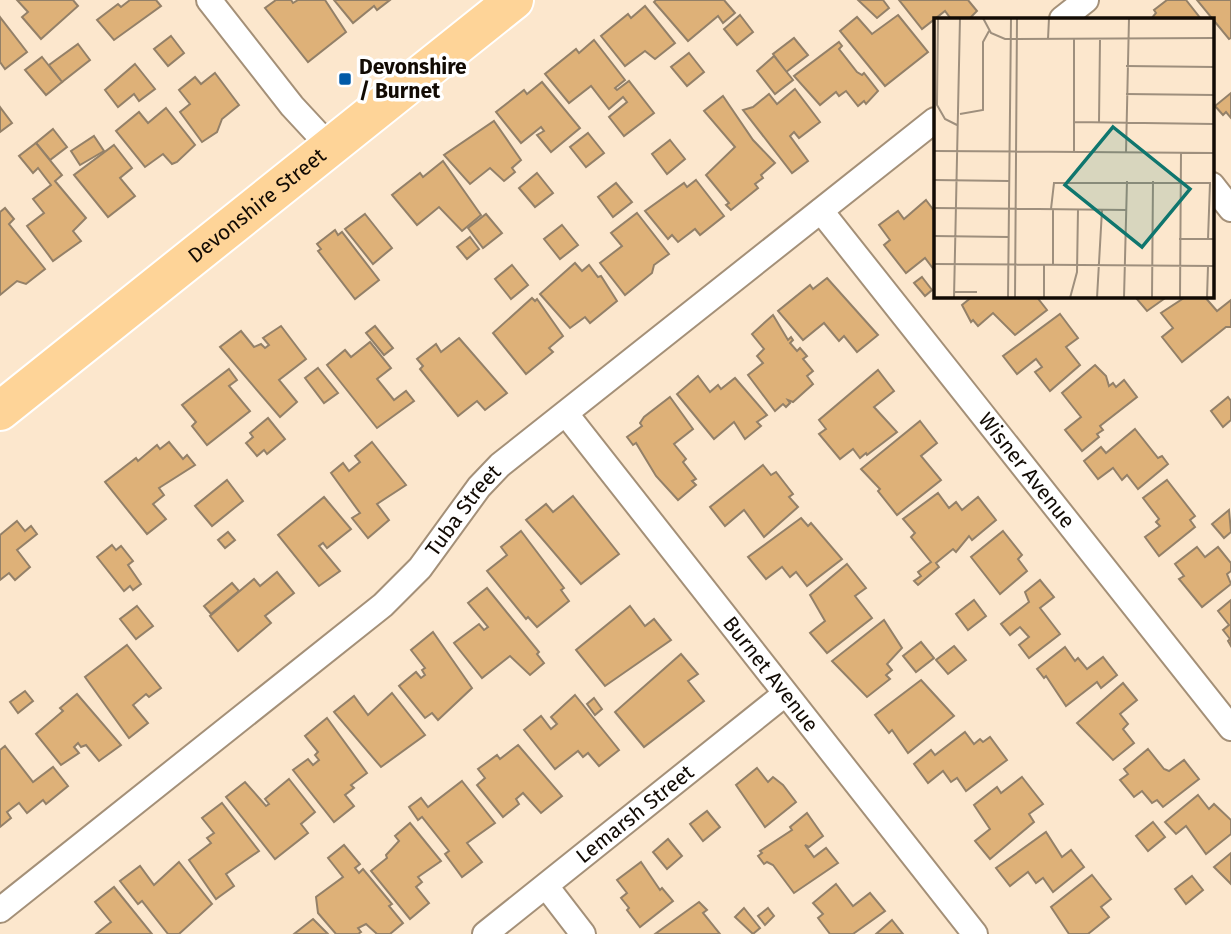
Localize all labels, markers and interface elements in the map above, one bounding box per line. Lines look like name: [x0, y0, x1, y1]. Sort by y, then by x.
inset map: [934, 18, 1214, 298]
place label: Devonshire / Burnet: [359, 54, 467, 104]
marker: Devonshire / Burnet: [337, 71, 353, 87]
street label: Devonshire Street: [183, 142, 332, 269]
street label: Wisner Avenue: [973, 407, 1080, 533]
street label: Tuba Street: [420, 459, 507, 561]
street label: Burnet Avenue: [717, 611, 824, 737]
street label: Lemarsh Street: [571, 759, 699, 869]

